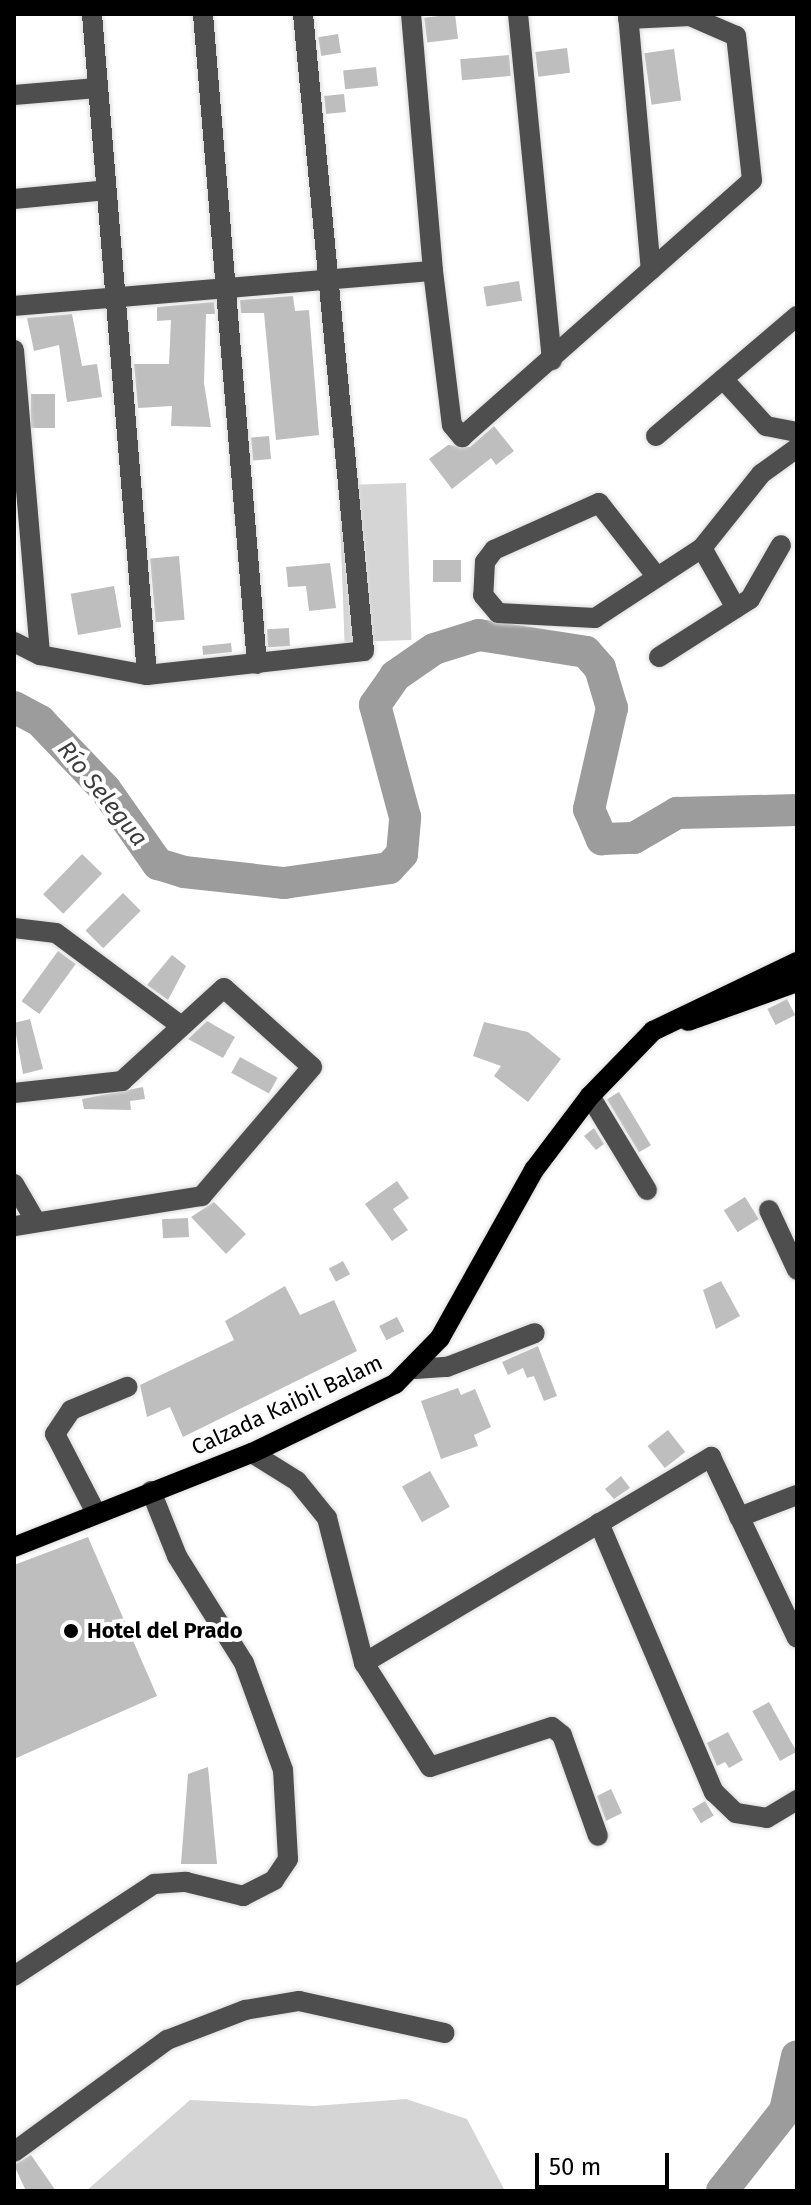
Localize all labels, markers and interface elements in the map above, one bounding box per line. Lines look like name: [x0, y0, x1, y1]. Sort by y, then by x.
water label: Río Selegua: [51, 736, 153, 852]
street label: Calzada Kaibil Balam: [187, 1349, 387, 1461]
place label: Hotel del Prado: [87, 1618, 242, 1644]
marker: Hotel del Prado: [62, 1622, 80, 1640]
scale bar: [539, 2137, 673, 2187]
text: 50 m: [549, 2153, 601, 2181]

